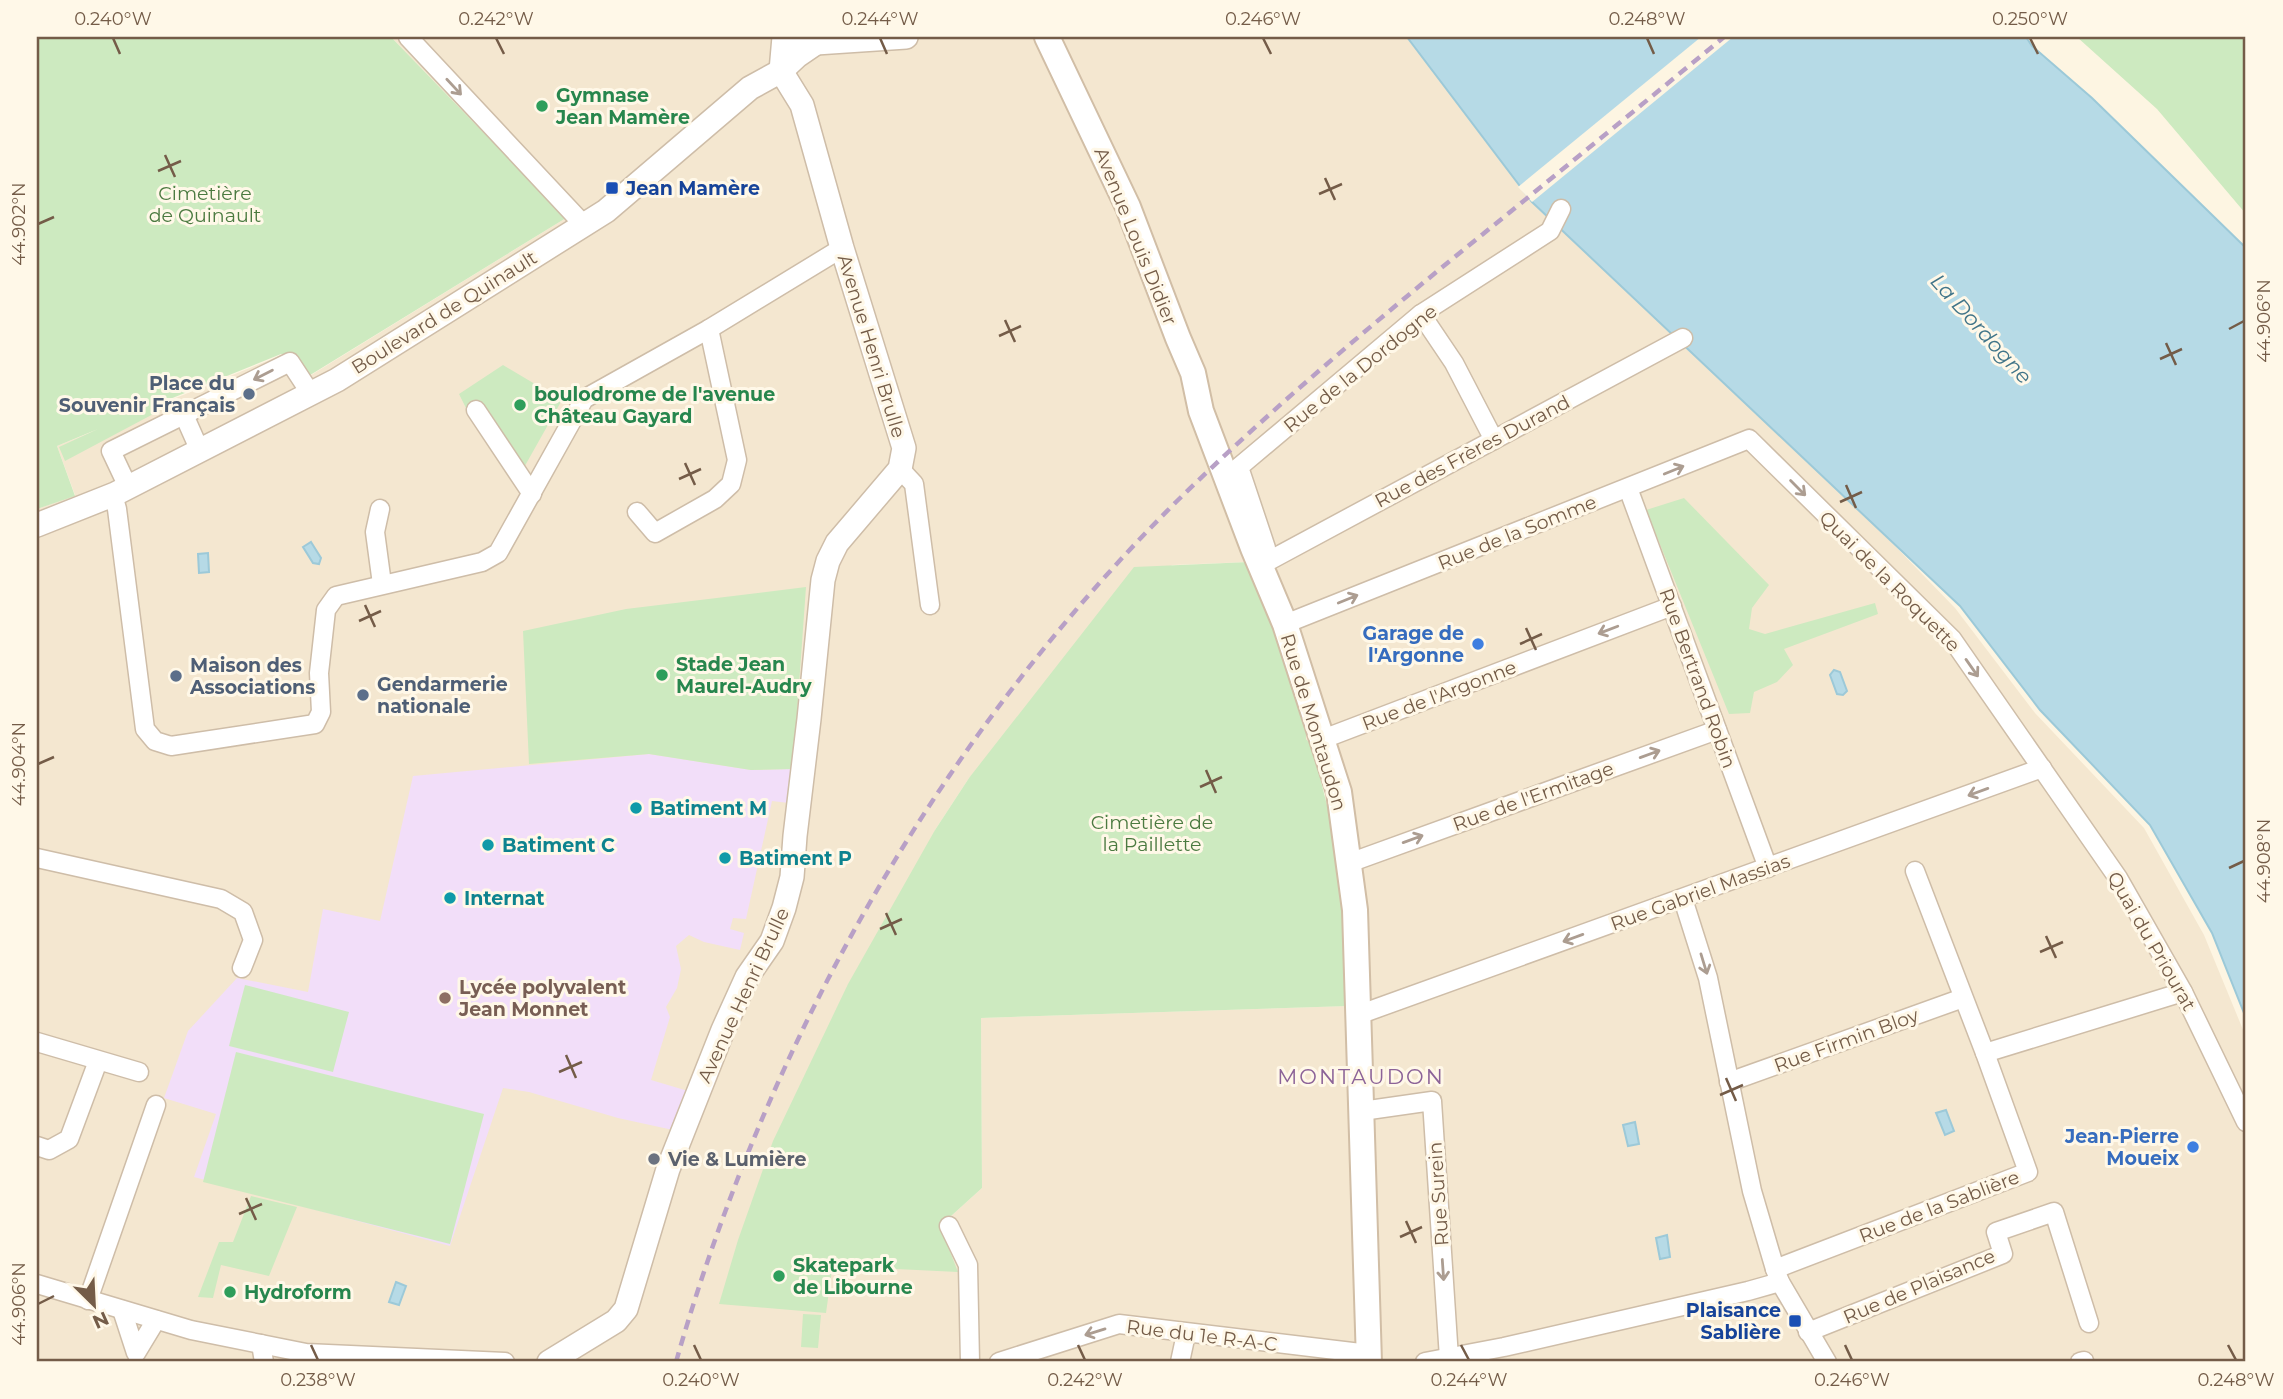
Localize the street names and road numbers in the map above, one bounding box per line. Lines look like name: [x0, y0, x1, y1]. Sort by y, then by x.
street label: Avenue Louis Didier: [1089, 144, 1182, 328]
street label: Boulevard de Quinault: [347, 246, 542, 379]
street label: Avenue Henri Brulle: [833, 252, 910, 441]
street label: Rue de la Dordogne: [1279, 299, 1442, 437]
street label: Rue des Frères Durand: [1371, 390, 1574, 513]
street label: Rue de la Somme: [1435, 490, 1600, 575]
street label: Quai de la Roquette: [1814, 506, 1965, 657]
street label: Rue Bertrand Robin: [1654, 585, 1741, 771]
street label: Rue de Montaudon: [1276, 631, 1351, 814]
street label: Rue de l'Argonne: [1359, 655, 1520, 736]
street label: Rue de l'Ermitage: [1450, 757, 1617, 836]
street label: Rue Gabriel Massias: [1607, 849, 1793, 936]
street label: Quai du Priourat: [2102, 868, 2201, 1015]
street label: Avenue Henri Brulle: [693, 904, 794, 1086]
street label: Rue Firmin Bloy: [1771, 1003, 1922, 1077]
street label: Rue Surein: [1423, 1141, 1454, 1247]
street label: Rue de la Sablière: [1856, 1165, 2023, 1248]
street label: Rue de Plaisance: [1840, 1244, 1999, 1329]
street label: Rue du 1e R-A-C: [1125, 1315, 1279, 1356]

